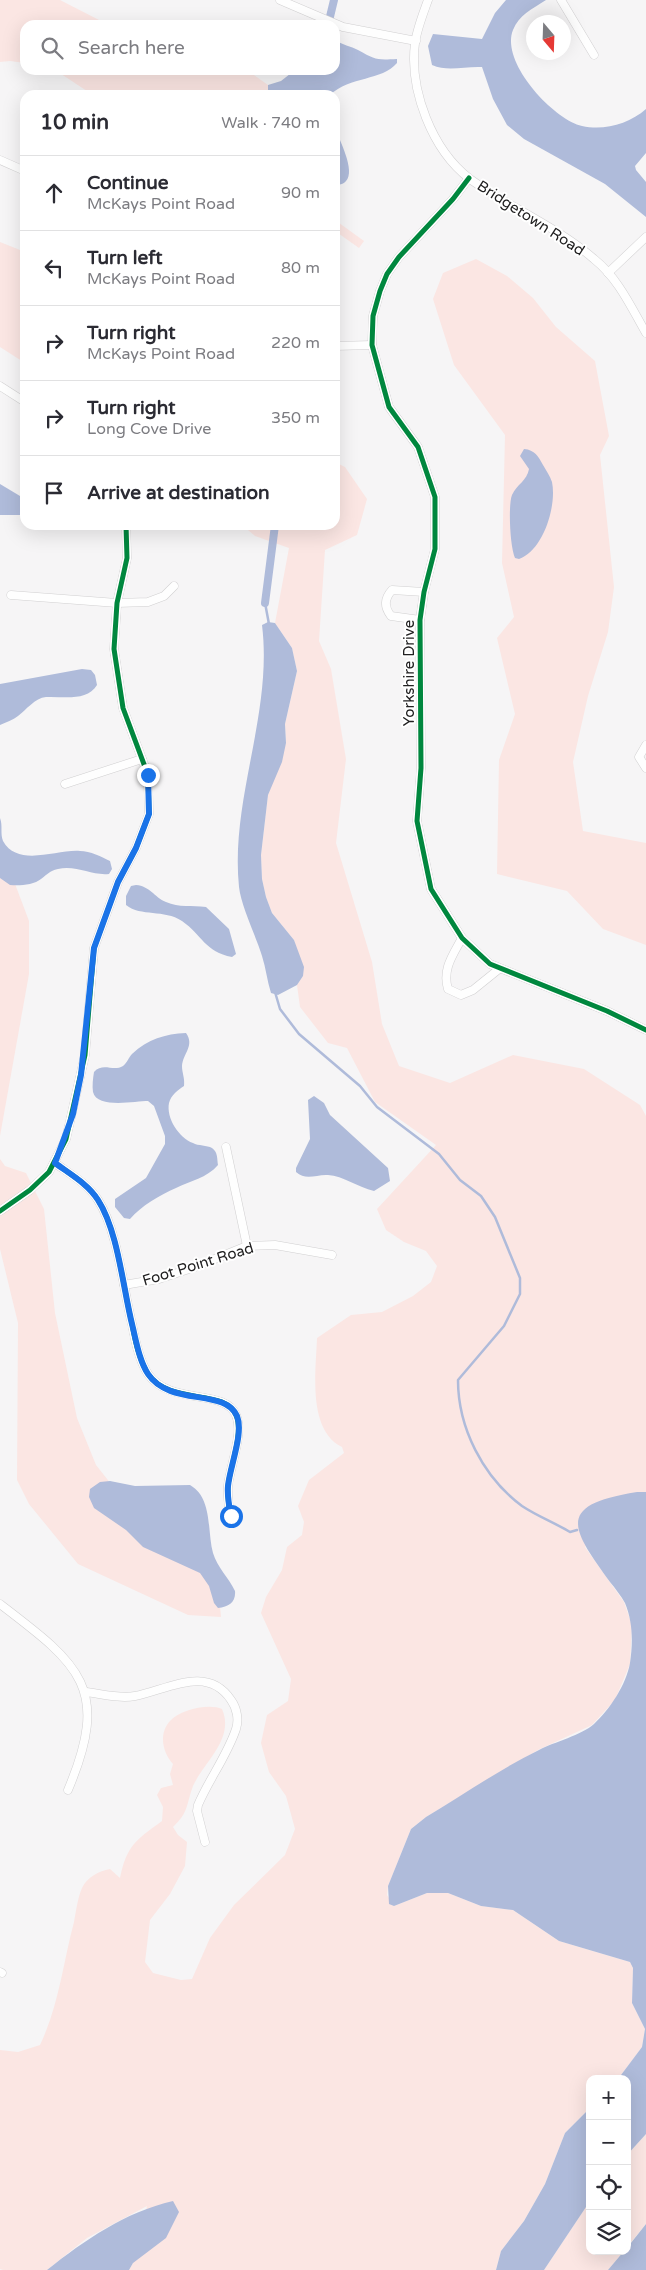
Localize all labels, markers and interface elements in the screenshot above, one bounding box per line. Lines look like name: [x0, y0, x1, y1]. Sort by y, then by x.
north arrow: [526, 15, 571, 60]
search box: [20, 20, 340, 75]
icon: search: [38, 34, 66, 62]
text: Search here: [78, 37, 185, 59]
text: 10 min: [40, 110, 109, 135]
text: Walk · 740 m: [221, 113, 320, 133]
text: Continue: [87, 172, 169, 194]
street label: Bridgetown Road: [474, 177, 588, 259]
icon: ahead: [40, 179, 68, 207]
text: 90 m: [281, 183, 320, 203]
text: McKays Point Road: [87, 194, 235, 214]
text: Turn left: [87, 247, 163, 269]
icon: left: [40, 254, 68, 282]
text: 80 m: [281, 258, 320, 278]
text: McKays Point Road: [87, 269, 235, 289]
text: Turn right: [87, 322, 175, 344]
icon: right: [40, 329, 68, 357]
text: 220 m: [271, 333, 320, 353]
text: McKays Point Road: [87, 344, 235, 364]
text: Turn right: [87, 397, 175, 419]
icon: right: [40, 404, 68, 432]
text: 350 m: [271, 408, 320, 428]
text: Long Cove Drive: [87, 419, 211, 439]
icon: arrive: [40, 479, 68, 507]
text: Arrive at destination: [87, 482, 270, 504]
street label: Yorkshire Drive: [400, 620, 418, 726]
route end: [137, 764, 160, 787]
street label: Foot Point Road: [140, 1239, 256, 1289]
route start: [220, 1505, 243, 1528]
map controls: [586, 2075, 631, 2255]
button: +: [586, 2075, 631, 2120]
button: −: [586, 2120, 631, 2165]
button: locate: [586, 2165, 631, 2210]
button: layers: [586, 2210, 631, 2255]

